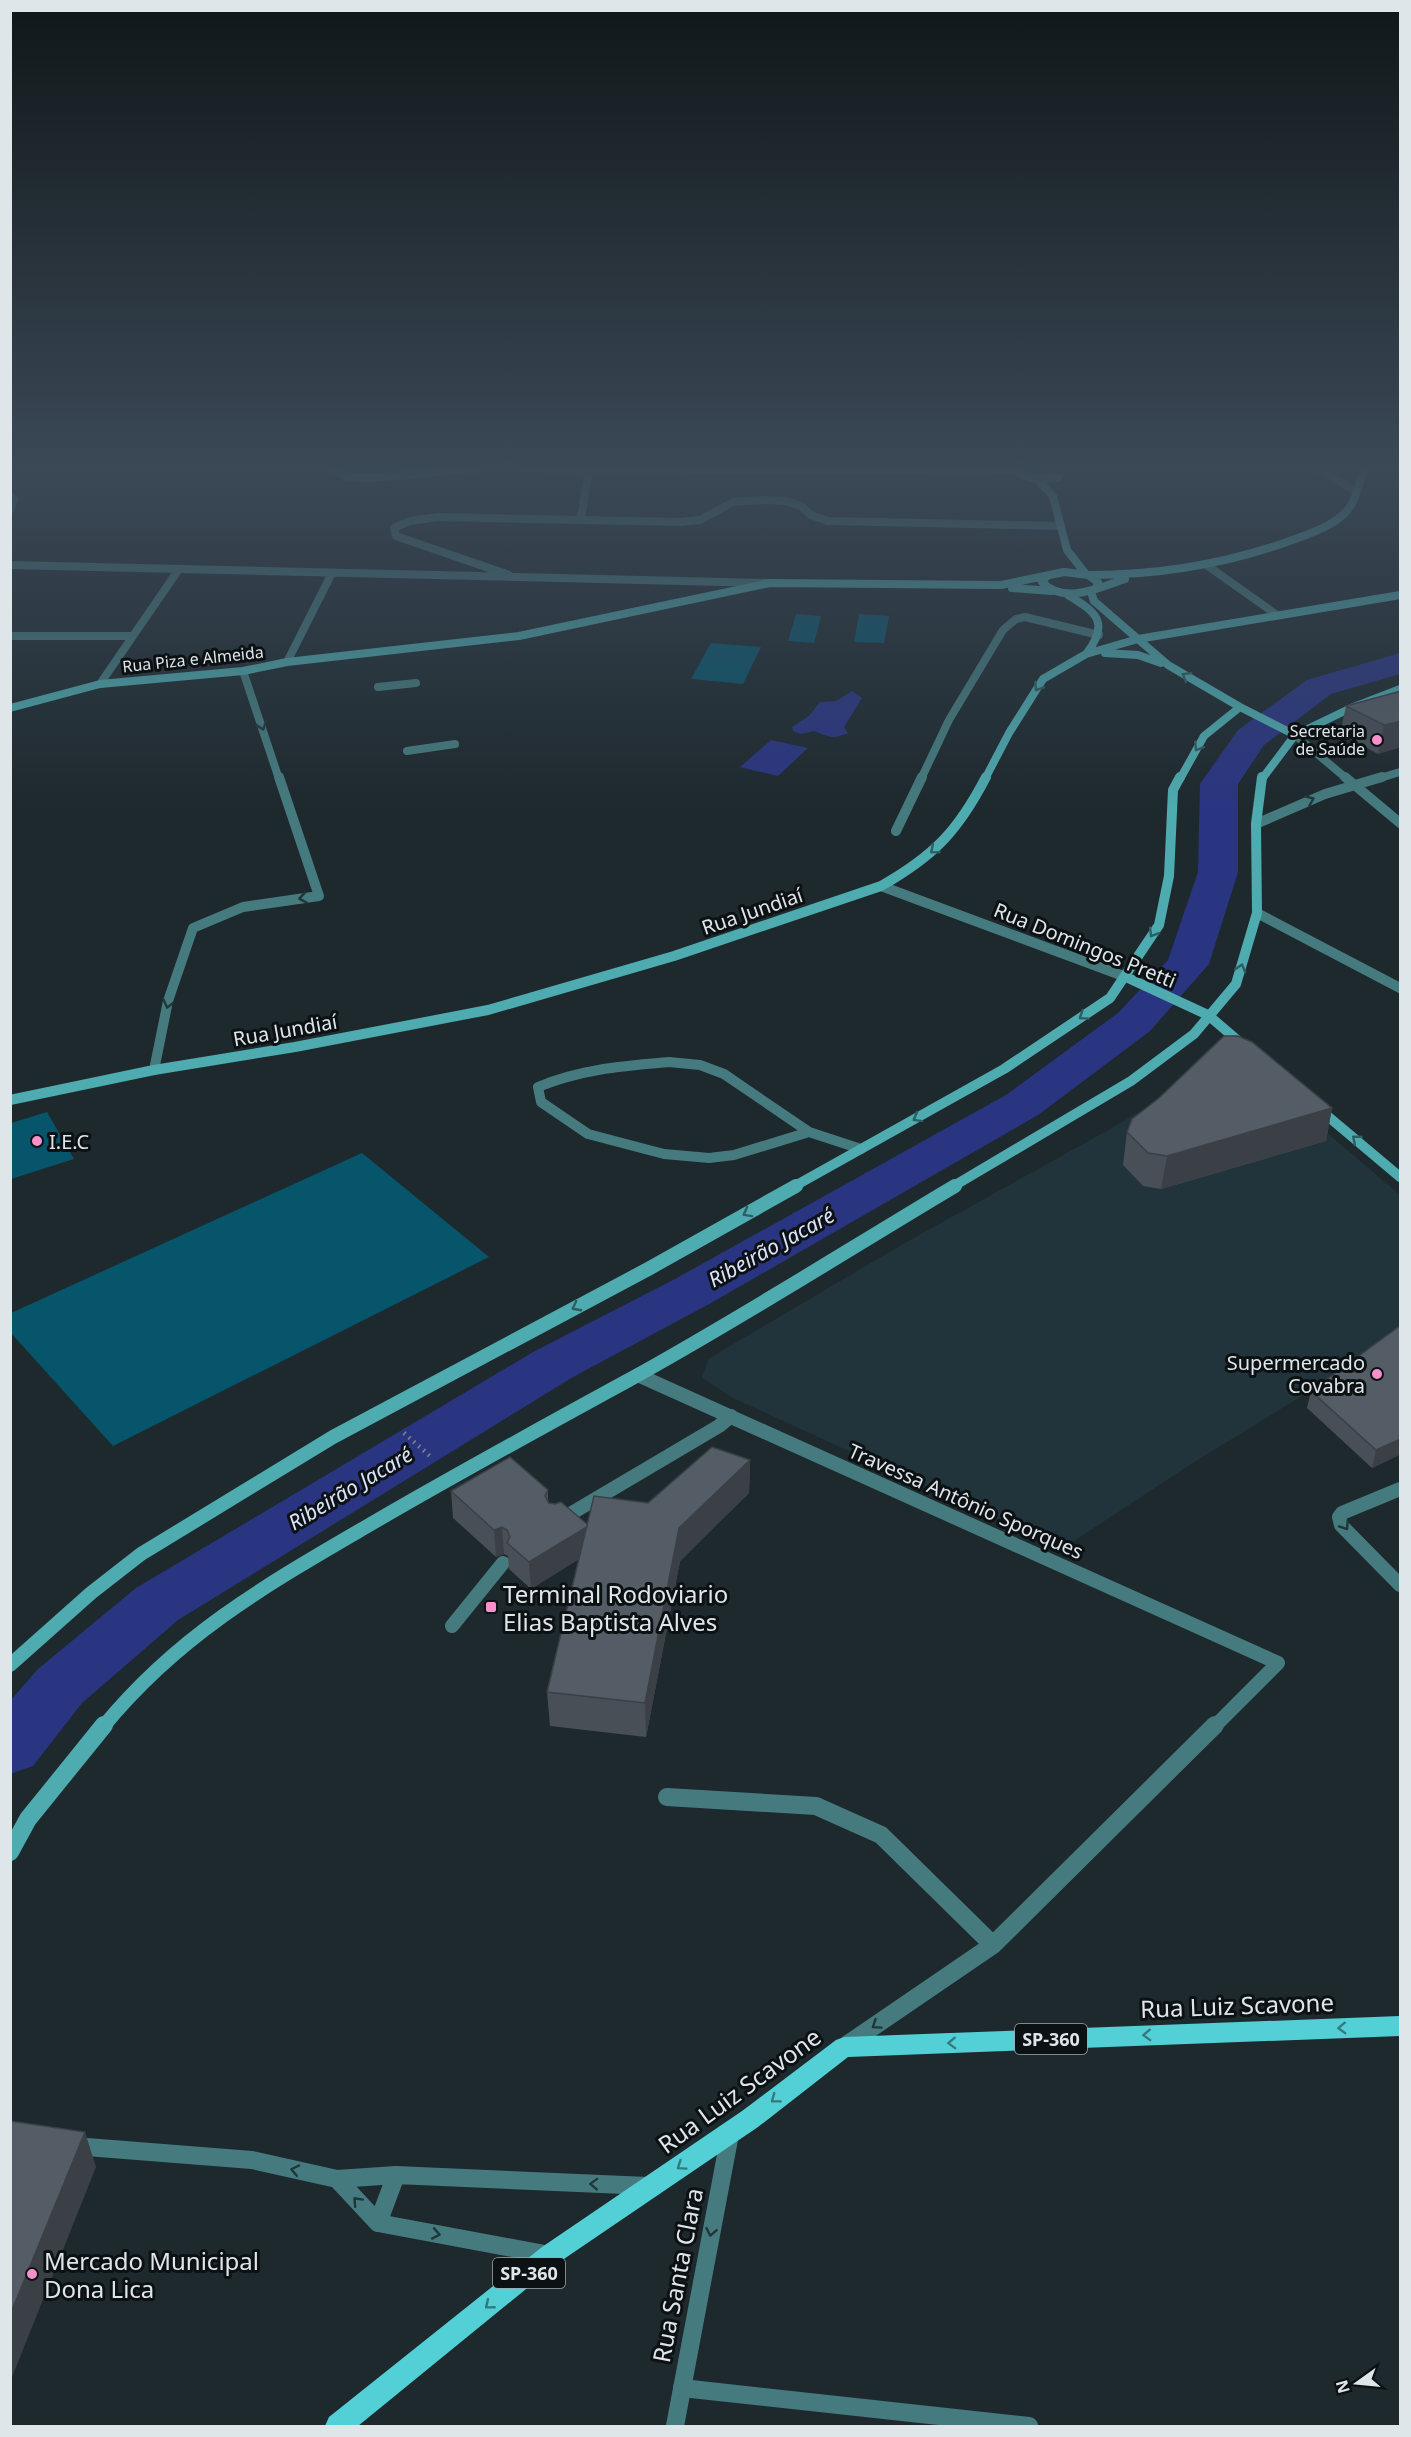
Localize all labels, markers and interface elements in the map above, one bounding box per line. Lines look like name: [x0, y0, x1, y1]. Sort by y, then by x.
street label: Rua Piza e Almeida: [121, 641, 265, 677]
one-way arrow: [1182, 671, 1192, 683]
one-way arrow: [1035, 680, 1046, 691]
one-way arrow: [254, 720, 267, 731]
place label: Secretaria de Saúde: [1290, 720, 1365, 760]
marker: Secretaria de Saúde: [1370, 733, 1384, 747]
one-way arrow: [1193, 741, 1205, 751]
one-way arrow: [1303, 796, 1314, 808]
one-way arrow: [930, 843, 941, 854]
street label: Rua Jundiaí: [698, 881, 807, 941]
one-way arrow: [299, 891, 309, 904]
street label: Rua Domingos Pretti: [990, 896, 1180, 994]
one-way arrow: [1149, 927, 1161, 937]
one-way arrow: [1234, 963, 1246, 974]
one-way arrow: [162, 999, 175, 1009]
street label: Rua Jundiaí: [231, 1007, 340, 1052]
one-way arrow: [1079, 1009, 1090, 1020]
one-way arrow: [913, 1111, 923, 1122]
place label: I.E.C: [49, 1128, 90, 1155]
marker: I.E.C: [30, 1134, 44, 1148]
one-way arrow: [1352, 1136, 1363, 1147]
water label: Ribeirão Jacaré: [703, 1201, 840, 1293]
one-way arrow: [743, 1206, 753, 1217]
one-way arrow: [572, 1300, 582, 1311]
place label: Supermercado Covabra: [1227, 1349, 1365, 1399]
marker: Supermercado Covabra: [1370, 1367, 1384, 1381]
street label: Travessa Antônio Sporques: [844, 1437, 1088, 1565]
water label: Ribeirão Jacaré: [283, 1440, 418, 1536]
one-way arrow: [1337, 1520, 1348, 1531]
place label: Terminal Rodoviario Elias Baptista Alves: [503, 1577, 728, 1638]
marker: Terminal Rodoviario Elias Baptista Alves: [484, 1600, 498, 1614]
street label: Rua Luiz Scavone: [1140, 1985, 1334, 2025]
one-way arrow: [871, 2018, 882, 2029]
street label: Rua Luiz Scavone: [651, 2020, 827, 2160]
one-way arrow: [1338, 2022, 1347, 2034]
road number: SP-360: [1015, 2024, 1087, 2054]
one-way arrow: [1143, 2029, 1152, 2042]
one-way arrow: [948, 2036, 957, 2049]
one-way arrow: [771, 2092, 782, 2103]
one-way arrow: [677, 2159, 688, 2170]
one-way arrow: [290, 2164, 300, 2177]
one-way arrow: [589, 2177, 598, 2190]
street label: Rua Santa Clara: [644, 2185, 710, 2365]
one-way arrow: [354, 2197, 365, 2208]
one-way arrow: [430, 2227, 440, 2240]
one-way arrow: [705, 2227, 718, 2237]
place label: Mercado Municipal Dona Lica: [44, 2244, 259, 2305]
road number: SP-360: [493, 2258, 565, 2288]
marker: Mercado Municipal Dona Lica: [25, 2267, 39, 2281]
one-way arrow: [485, 2297, 496, 2308]
north arrow: [1327, 2353, 1387, 2413]
text: N: [1330, 2378, 1355, 2396]

